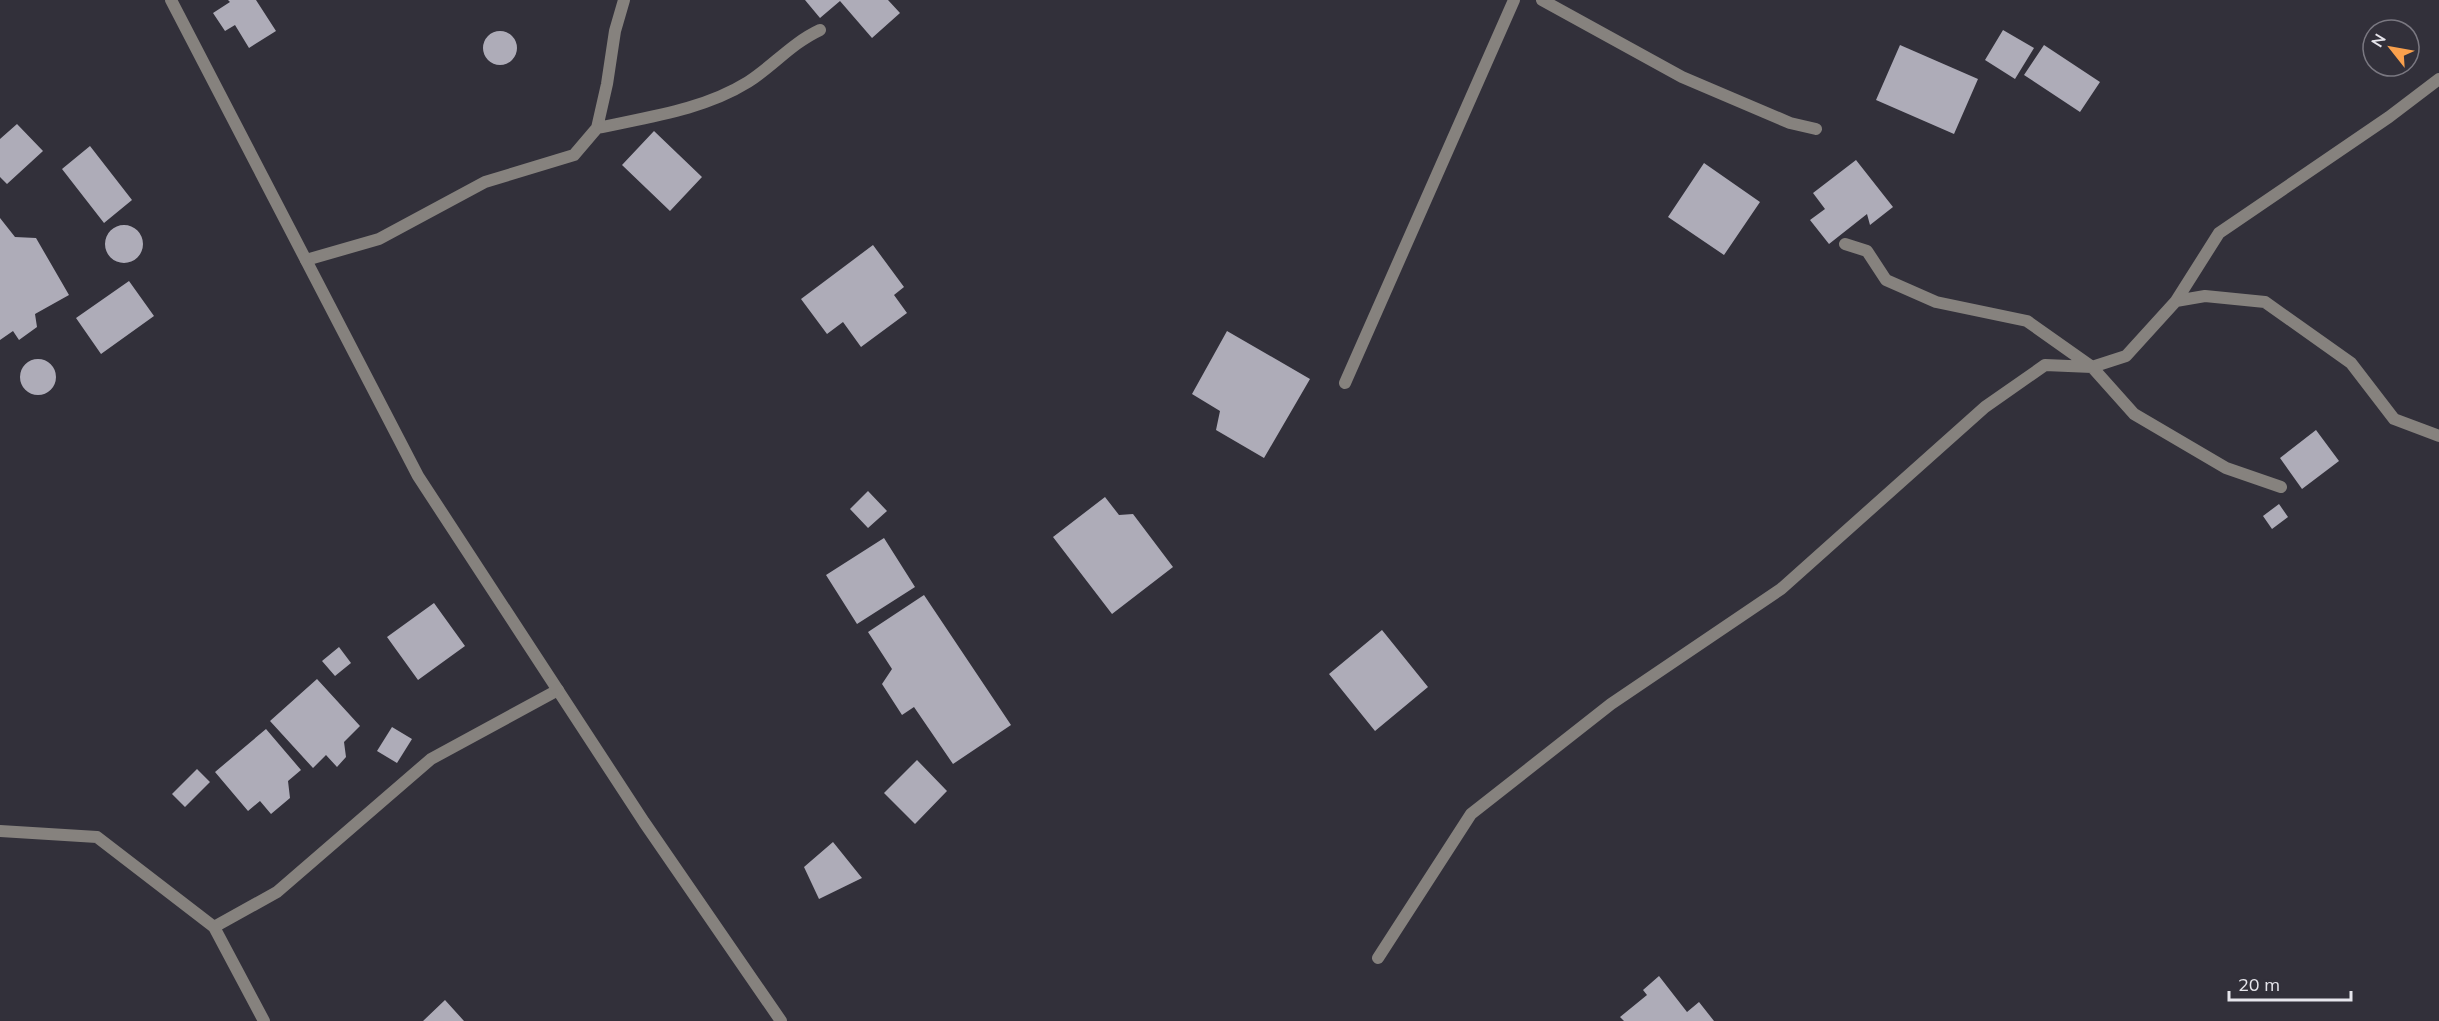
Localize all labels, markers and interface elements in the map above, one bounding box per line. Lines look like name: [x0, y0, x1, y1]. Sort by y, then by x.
north arrow: [2361, 18, 2421, 78]
text: N: [2366, 30, 2390, 51]
scale bar: [2229, 964, 2350, 1002]
text: 20 m: [2238, 973, 2280, 996]

